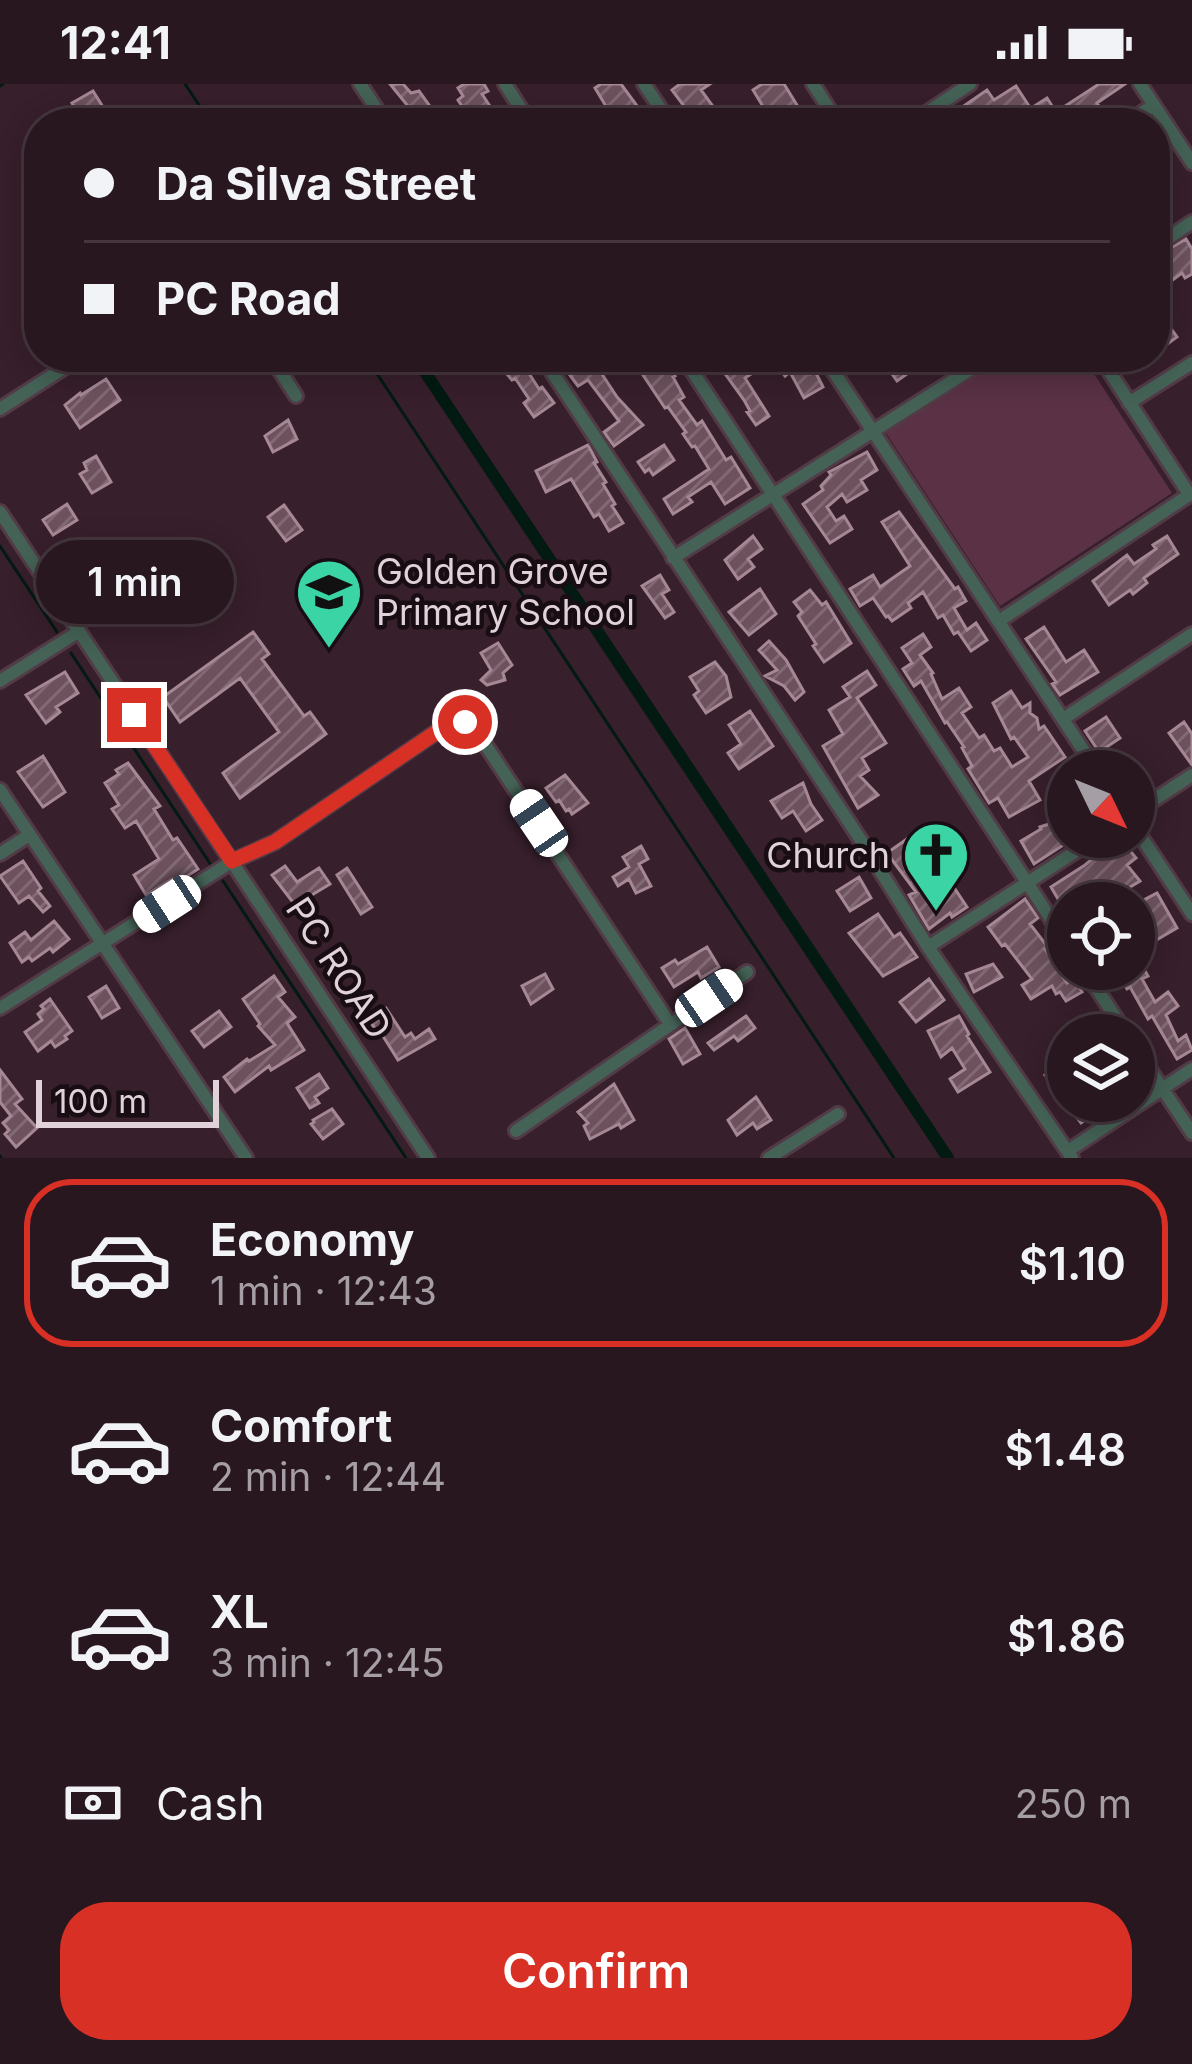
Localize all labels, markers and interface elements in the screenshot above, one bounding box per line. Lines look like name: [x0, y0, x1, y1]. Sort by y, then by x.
text: 12:41: [60, 15, 171, 70]
text: Da Silva Street: [156, 156, 476, 211]
text: PC Road: [156, 271, 341, 326]
callout: 1 min: [35, 541, 233, 625]
place label: Golden Grove Primary School: [376, 549, 635, 634]
school or university icon: Golden Grove Primary School: [294, 557, 364, 651]
text: 1 min: [87, 558, 183, 605]
route end: [107, 688, 161, 742]
route start: [438, 695, 492, 749]
north arrow: [1047, 750, 1155, 858]
map controls: [1047, 750, 1155, 1122]
car: [504, 783, 574, 863]
church icon: Church: [901, 820, 971, 914]
place label: Church: [766, 833, 890, 877]
car: [127, 869, 207, 939]
button: locate: [1047, 882, 1155, 990]
street label: PC ROAD: [277, 889, 401, 1047]
car: [669, 963, 749, 1033]
button: layers: [1047, 1014, 1155, 1122]
scale bar: [36, 1074, 219, 1127]
text: 100 m: [54, 1081, 147, 1121]
icon: car: [66, 1209, 174, 1317]
text: Economy: [210, 1212, 414, 1267]
text: $1.10: [1019, 1236, 1126, 1291]
text: 1 min · 12:43: [210, 1267, 437, 1314]
icon: car: [66, 1395, 174, 1503]
text: Comfort: [210, 1398, 392, 1453]
text: $1.48: [1005, 1422, 1126, 1477]
text: 2 min · 12:44: [210, 1453, 446, 1500]
icon: car: [66, 1581, 174, 1689]
text: XL: [210, 1584, 269, 1639]
text: $1.86: [1007, 1608, 1126, 1663]
text: 3 min · 12:45: [210, 1639, 445, 1686]
icon: cash: [60, 1770, 126, 1836]
text: Cash: [156, 1776, 265, 1831]
text: 250 m: [1015, 1780, 1132, 1827]
button: Confirm: [60, 1902, 1132, 2040]

